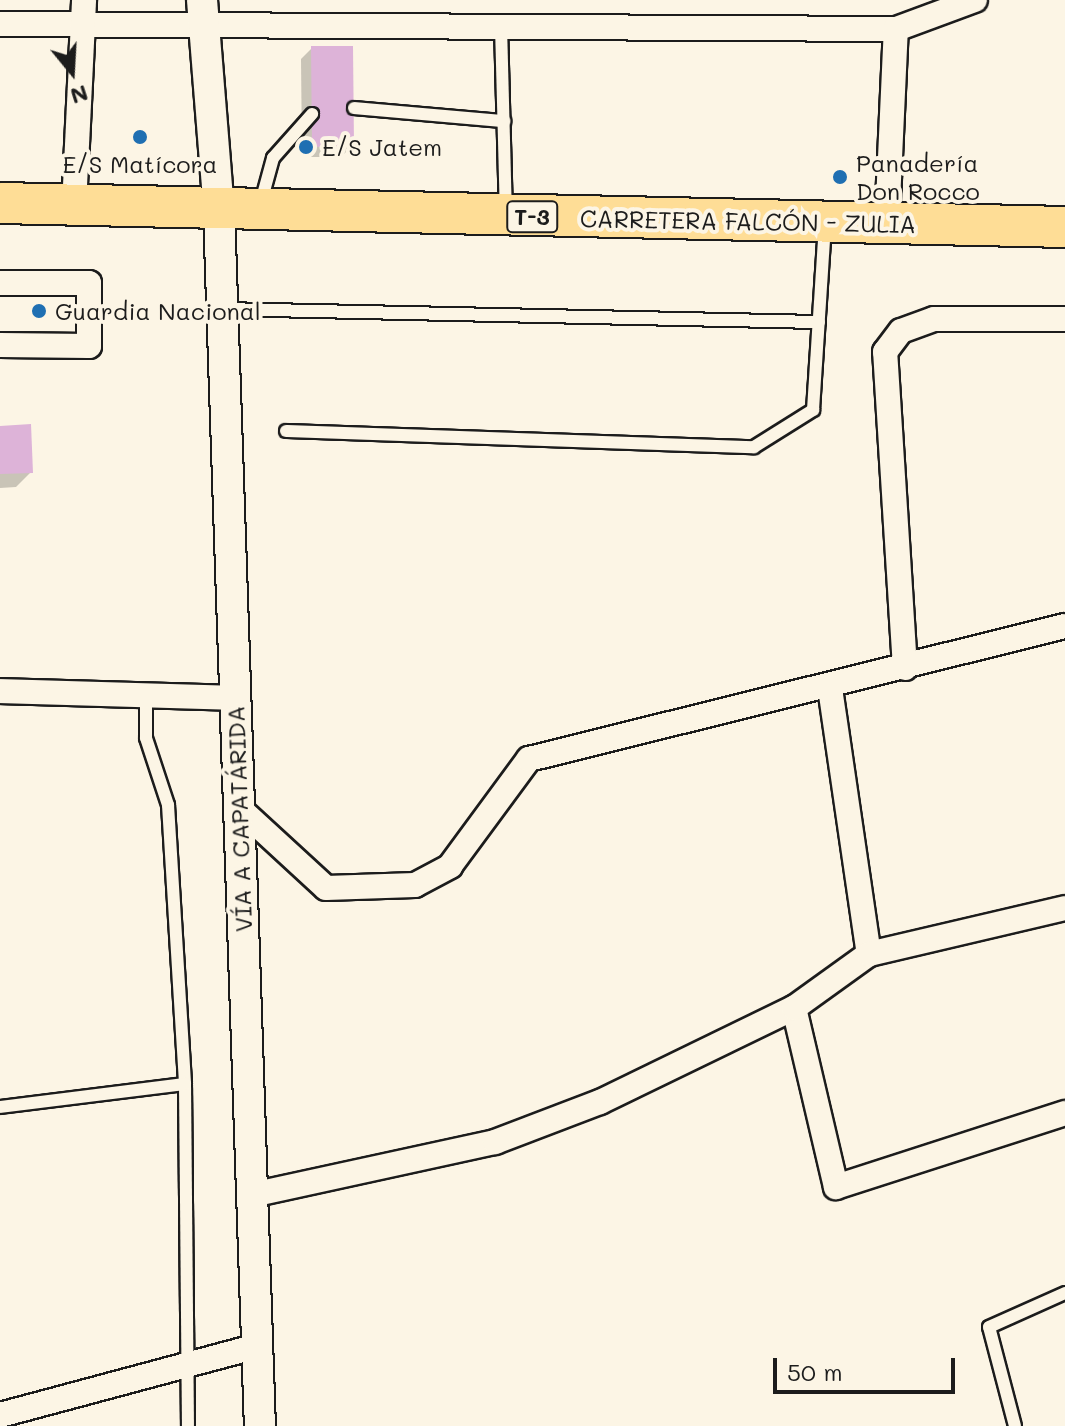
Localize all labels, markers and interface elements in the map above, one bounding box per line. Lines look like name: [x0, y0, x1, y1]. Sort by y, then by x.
north arrow: [32, 32, 112, 112]
text: N: [67, 79, 92, 112]
marker: E/S Matícora: [131, 128, 149, 146]
place label: E/S Jatem: [322, 133, 442, 161]
marker: E/S Jatem: [297, 138, 315, 156]
place label: Panadería Don Rocco: [856, 149, 980, 205]
place label: E/S Matícora: [62, 150, 218, 178]
marker: Panadería Don Rocco: [831, 168, 849, 186]
road number: T-3: [506, 199, 558, 235]
street label: CARRETERA FALCÓN - ZULIA: [580, 204, 916, 238]
place label: Guardia Nacional: [55, 297, 261, 325]
marker: Guardia Nacional: [30, 302, 48, 320]
street label: VÍA A CAPATÁRIDA: [221, 705, 257, 933]
scale bar: [777, 1342, 959, 1392]
text: 50 m: [787, 1356, 843, 1387]

